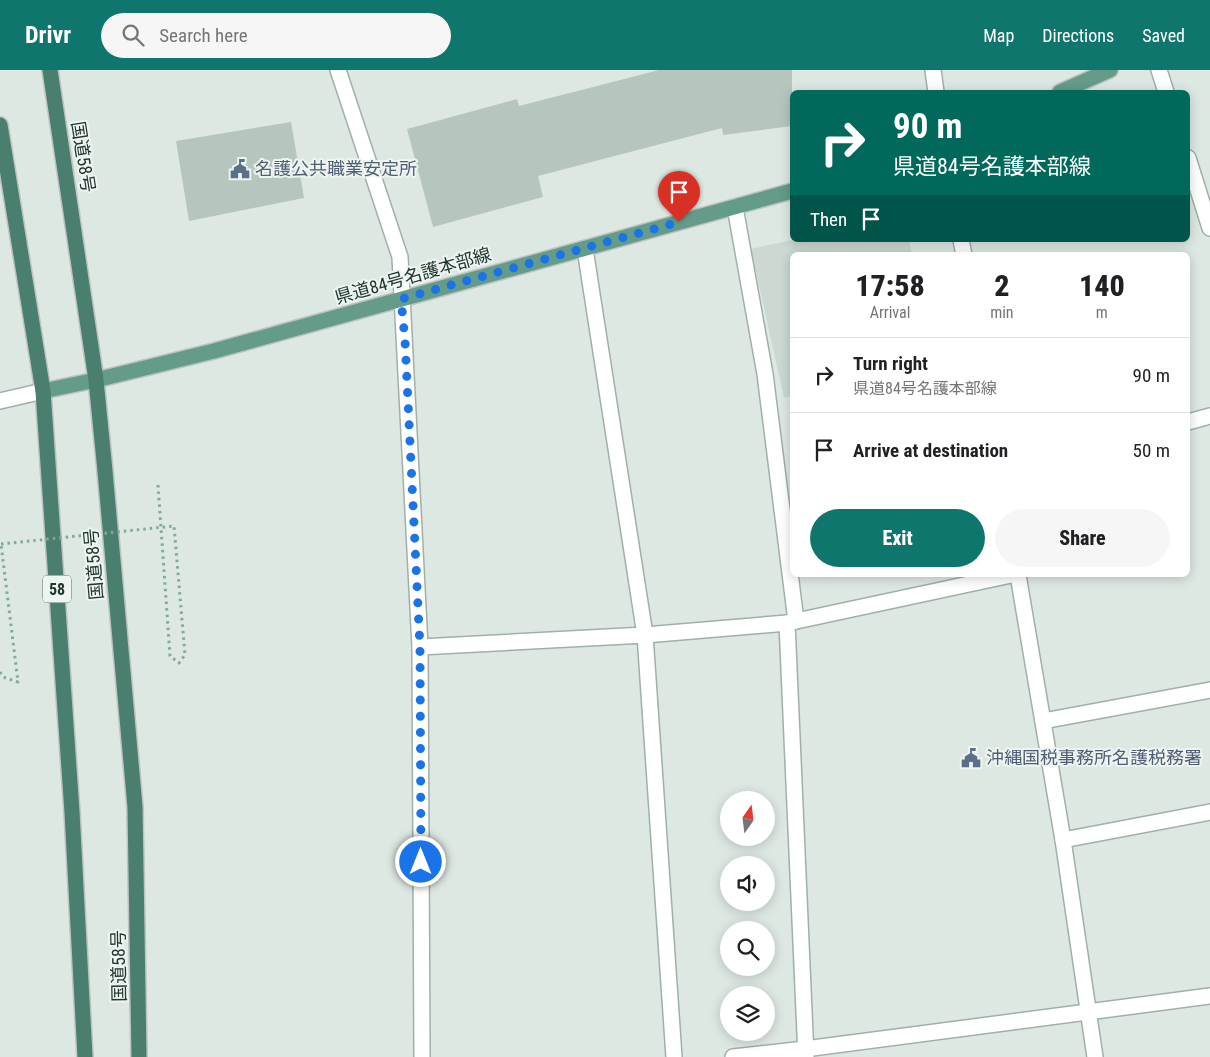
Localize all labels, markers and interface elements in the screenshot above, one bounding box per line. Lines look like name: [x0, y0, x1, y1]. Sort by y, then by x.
search box: [101, 13, 451, 58]
text: Drivr: [25, 21, 71, 49]
icon: search: [119, 21, 147, 49]
text: Search here: [159, 24, 248, 47]
text: Map: [983, 25, 1014, 46]
text: Directions: [1042, 25, 1114, 46]
text: Saved: [1142, 25, 1185, 46]
text: 90 m: [893, 106, 962, 147]
icon: right: [810, 110, 875, 175]
street label: 国道58号: [68, 120, 99, 194]
text: 県道84号名護本部線: [893, 154, 1091, 179]
public building icon: 名護公共職業安定所: [229, 158, 251, 180]
place label: 名護公共職業安定所: [255, 158, 417, 179]
pin: [658, 171, 700, 222]
icon: arrive: [665, 178, 693, 206]
icon: arrive: [857, 205, 885, 233]
text: Then: [810, 208, 847, 231]
street label: 県道84号名護本部線: [332, 243, 494, 308]
text: 17:58: [855, 268, 925, 303]
text: 2: [994, 268, 1009, 303]
text: 140: [1079, 268, 1125, 303]
text: Arrival: [870, 303, 910, 322]
text: min: [990, 303, 1014, 322]
text: m: [1096, 303, 1108, 322]
text: Turn right: [853, 352, 928, 375]
icon: right: [810, 361, 838, 389]
text: 90 m: [1133, 364, 1170, 387]
text: 県道84号名護本部線: [853, 379, 997, 398]
icon: arrive: [810, 436, 838, 464]
text: Arrive at destination: [853, 439, 1008, 462]
text: 50 m: [1133, 439, 1170, 462]
button: Exit: [810, 509, 985, 567]
button: Share: [995, 509, 1170, 567]
street label: 国道58号: [80, 527, 107, 601]
road number: 58: [43, 576, 71, 602]
public building icon: 沖縄国税事務所名護税務署: [960, 747, 982, 769]
place label: 沖縄国税事務所名護税務署: [986, 747, 1202, 768]
north arrow: [720, 791, 775, 846]
map controls: [720, 791, 775, 1041]
position arrow: [394, 835, 446, 887]
button: sound: [720, 856, 775, 911]
button: search: [720, 921, 775, 976]
street label: 国道58号: [107, 930, 130, 1002]
button: layers: [720, 986, 775, 1041]

